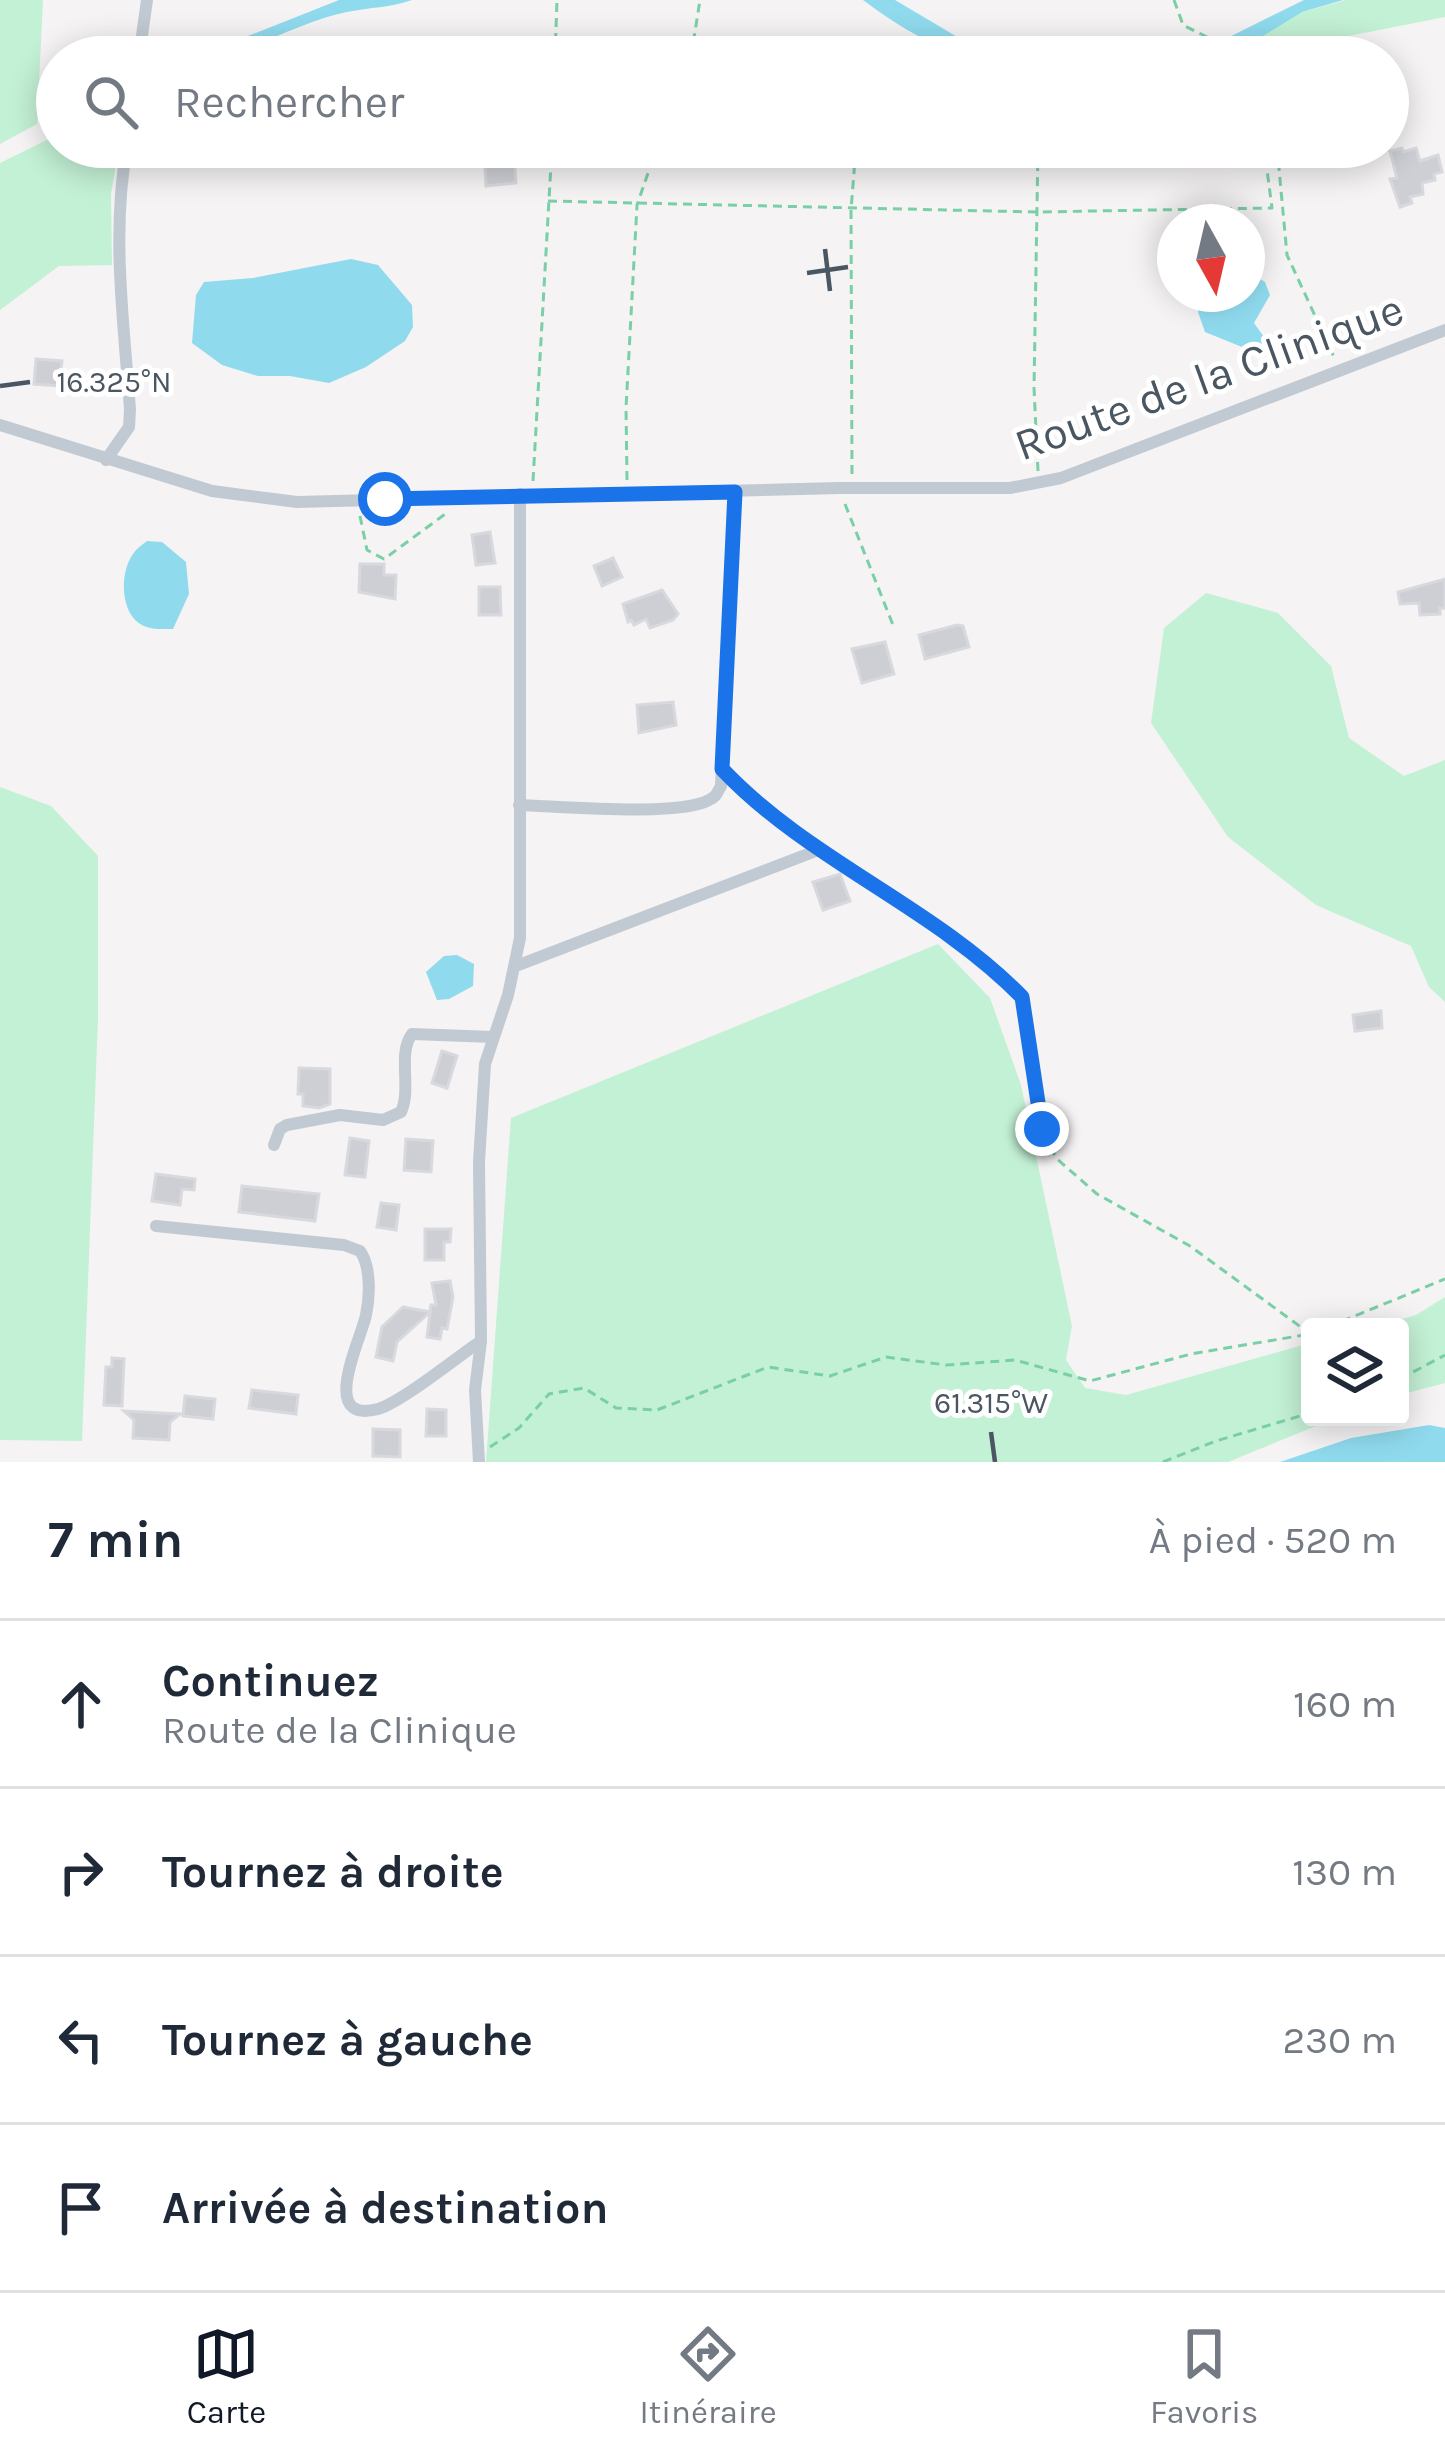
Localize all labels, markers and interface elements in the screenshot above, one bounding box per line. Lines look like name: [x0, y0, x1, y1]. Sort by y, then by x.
search box: [36, 36, 1409, 168]
icon: search: [78, 69, 144, 135]
text: Rechercher: [174, 76, 404, 128]
north arrow: [1157, 204, 1265, 312]
street label: Route de la Clinique: [1008, 283, 1411, 472]
text: 16.325°N: [56, 364, 172, 400]
route start: [358, 472, 412, 526]
route end: [1015, 1102, 1069, 1156]
map controls: [1301, 1318, 1409, 1426]
button: layers: [1301, 1318, 1409, 1426]
text: 61.315°W: [934, 1385, 1048, 1421]
text: 7 min: [48, 1510, 183, 1570]
text: À pied · 520 m: [1149, 1517, 1397, 1563]
text: Continuez: [162, 1655, 379, 1707]
icon: ahead: [48, 1671, 114, 1737]
text: 160 m: [1293, 1681, 1397, 1727]
text: Route de la Clinique: [162, 1707, 517, 1753]
icon: right: [48, 1839, 114, 1905]
text: Tournez à droite: [162, 1846, 504, 1898]
text: 130 m: [1292, 1849, 1397, 1895]
icon: left: [48, 2007, 114, 2073]
text: Tournez à gauche: [162, 2014, 533, 2066]
text: 230 m: [1282, 2017, 1397, 2063]
icon: arrive: [48, 2175, 114, 2241]
text: Arrivée à destination: [162, 2182, 609, 2234]
tab: Carte: [187, 2321, 266, 2431]
tab: Itinéraire: [640, 2321, 777, 2431]
tab: Favoris: [1150, 2321, 1258, 2431]

